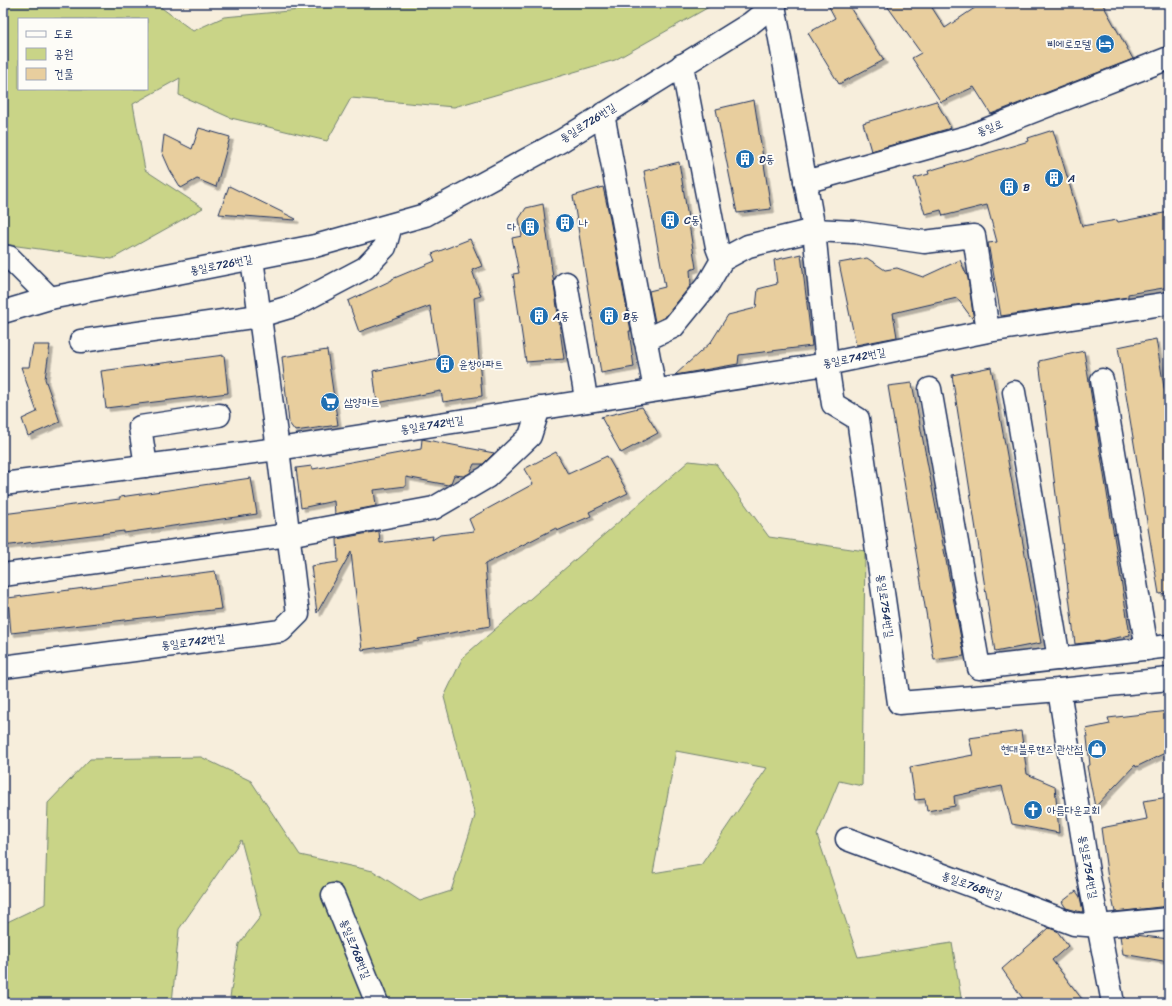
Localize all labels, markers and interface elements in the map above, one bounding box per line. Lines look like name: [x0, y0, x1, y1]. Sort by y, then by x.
legend: [18, 18, 148, 90]
text: 도로: [54, 23, 73, 45]
hotel icon: 삐에로모텔: [1094, 33, 1116, 55]
place label: 삐에로모텔: [1047, 35, 1091, 54]
text: 공원: [54, 43, 73, 65]
text: 건물: [54, 63, 74, 85]
street label: 통일로726번길: [556, 98, 620, 148]
street label: 통일로: [974, 114, 1006, 142]
building icon: D동: [734, 148, 756, 170]
place label: D동: [759, 150, 775, 169]
building icon: A: [1043, 167, 1065, 189]
place label: A: [1067, 169, 1075, 188]
building icon: B: [998, 176, 1020, 198]
place label: B: [1023, 178, 1030, 197]
building icon: C동: [659, 209, 681, 231]
place label: C동: [684, 211, 700, 230]
building icon: 나: [554, 212, 576, 234]
place label: 나: [579, 214, 588, 233]
building icon: 다: [519, 216, 541, 238]
place label: 다: [507, 218, 516, 237]
street label: 통일로726번길: [188, 250, 254, 280]
building icon: A동: [528, 305, 550, 327]
building icon: B동: [598, 305, 620, 327]
place label: A동: [552, 307, 569, 326]
place label: B동: [623, 307, 639, 326]
street label: 통일로742번길: [821, 343, 887, 373]
building icon: 윤창아파트: [434, 353, 456, 375]
place label: 윤창아파트: [459, 355, 503, 374]
supermarket icon: 삼양마트: [319, 391, 341, 413]
place label: 삼양마트: [344, 393, 380, 412]
street label: 통일로742번길: [399, 411, 465, 439]
street label: 통일로754번길: [871, 573, 899, 639]
street label: 통일로742번길: [160, 629, 226, 655]
shop icon: 현대블루핸즈 관산점: [1086, 738, 1108, 760]
place label: 현대블루핸즈 관산점: [1000, 740, 1083, 759]
church icon: 아름다운교회: [1022, 799, 1044, 821]
place label: 아름다운교회: [1047, 801, 1100, 820]
street label: 통일로754번길: [1073, 834, 1103, 900]
street label: 통일로768번길: [939, 866, 1005, 906]
street label: 통일로768번길: [334, 916, 376, 982]

